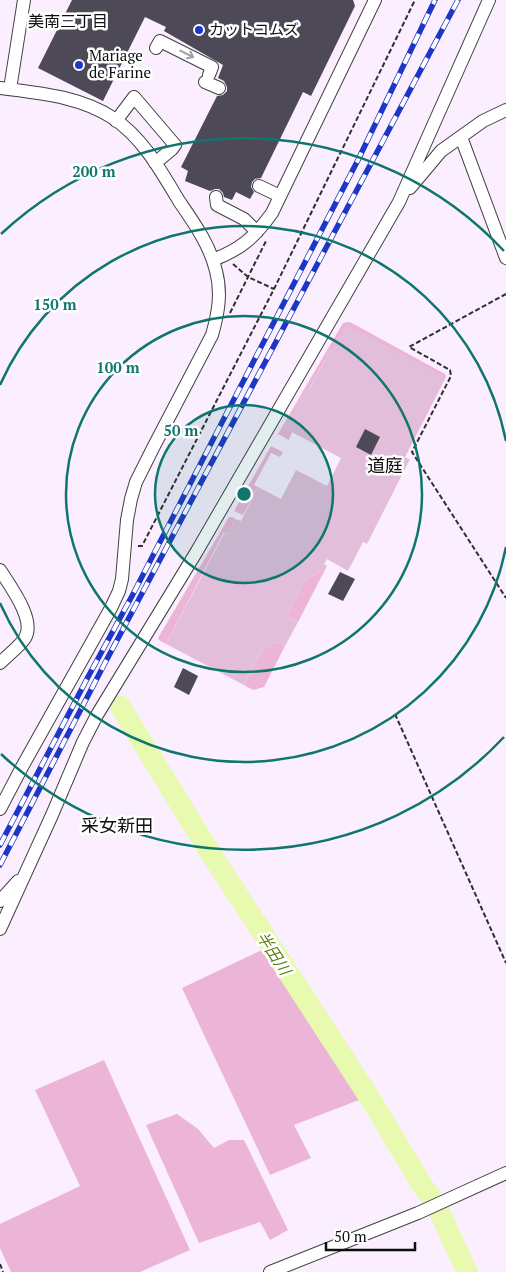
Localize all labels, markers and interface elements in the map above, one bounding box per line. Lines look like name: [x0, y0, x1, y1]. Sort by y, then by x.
district label: 美南三丁目: [28, 10, 108, 32]
place label: カットコムズ: [209, 19, 299, 39]
marker: カットコムズ: [193, 24, 205, 36]
place label: Mariage de Farine: [89, 45, 151, 82]
one-way arrow: [179, 49, 194, 59]
marker: Mariage de Farine: [73, 59, 85, 71]
text: 200 m: [72, 161, 116, 181]
text: 150 m: [33, 294, 77, 314]
text: 100 m: [96, 357, 140, 377]
text: 50 m: [164, 420, 199, 440]
district label: 道庭: [367, 453, 403, 477]
centre of rings: [235, 485, 253, 503]
district label: 采女新田: [81, 813, 153, 837]
water label: 半田川: [252, 927, 297, 981]
scale bar: [326, 1220, 415, 1252]
text: 50 m: [334, 1226, 367, 1246]

